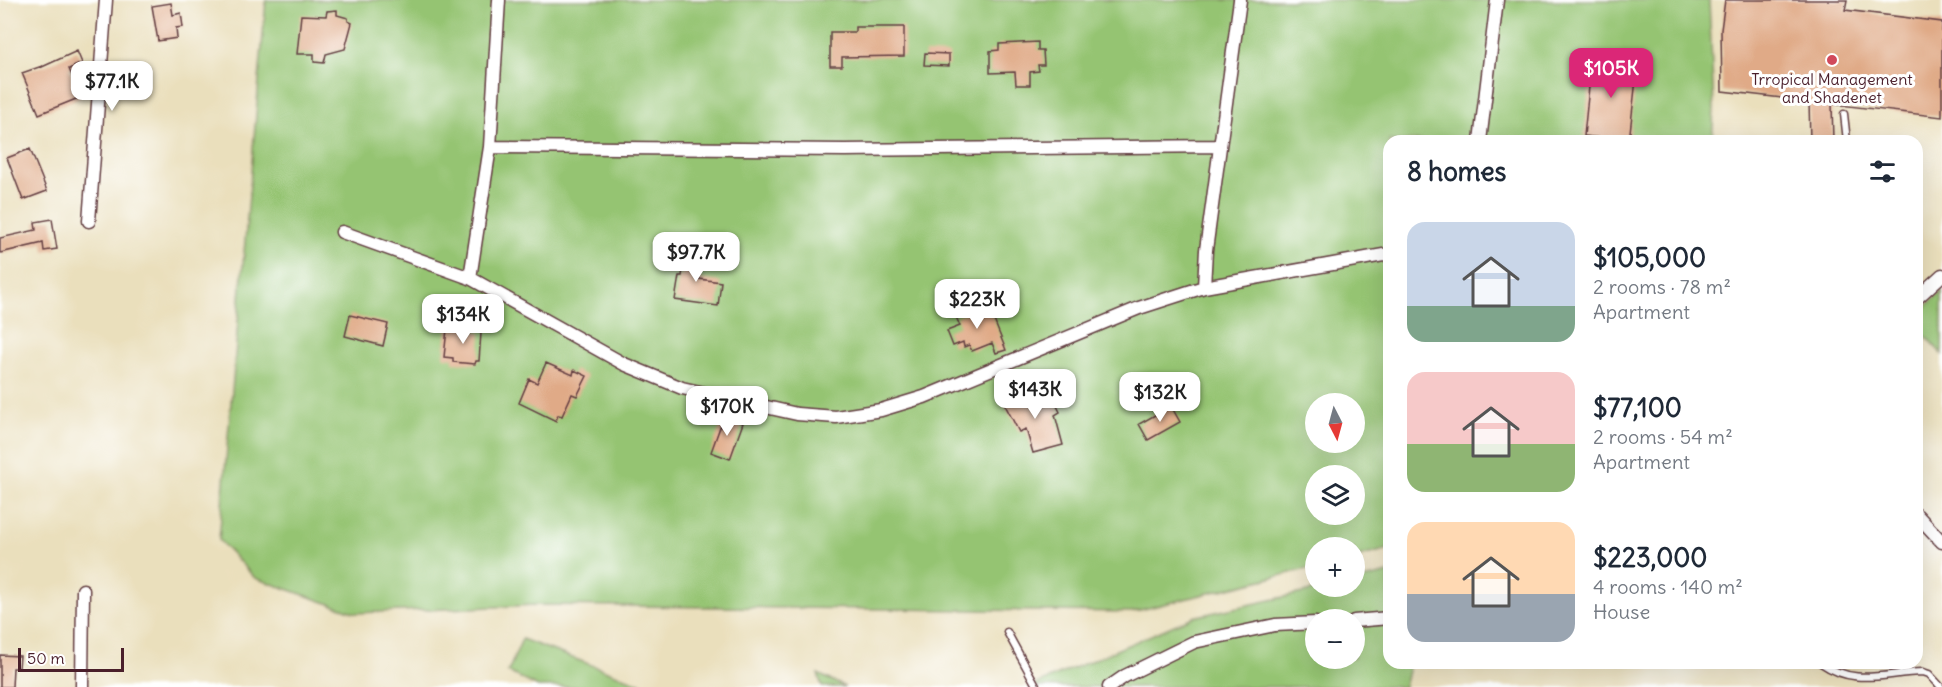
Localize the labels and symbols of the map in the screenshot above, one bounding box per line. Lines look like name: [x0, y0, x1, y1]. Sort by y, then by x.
pin: $105K: [1569, 48, 1653, 99]
marker: Trropical Management and Shadenet: [1825, 53, 1839, 67]
pin: $77.1K: [63, 61, 161, 112]
place label: Trropical Management and Shadenet: [1751, 69, 1913, 107]
pin: $97.7K: [647, 232, 745, 283]
pin: $223K: [935, 279, 1019, 330]
pin: $134K: [421, 294, 505, 345]
pin: $143K: [993, 369, 1077, 420]
pin: $132K: [1118, 372, 1202, 423]
pin: $170K: [685, 386, 769, 437]
north arrow: [1305, 393, 1365, 453]
scale bar: [18, 645, 124, 672]

